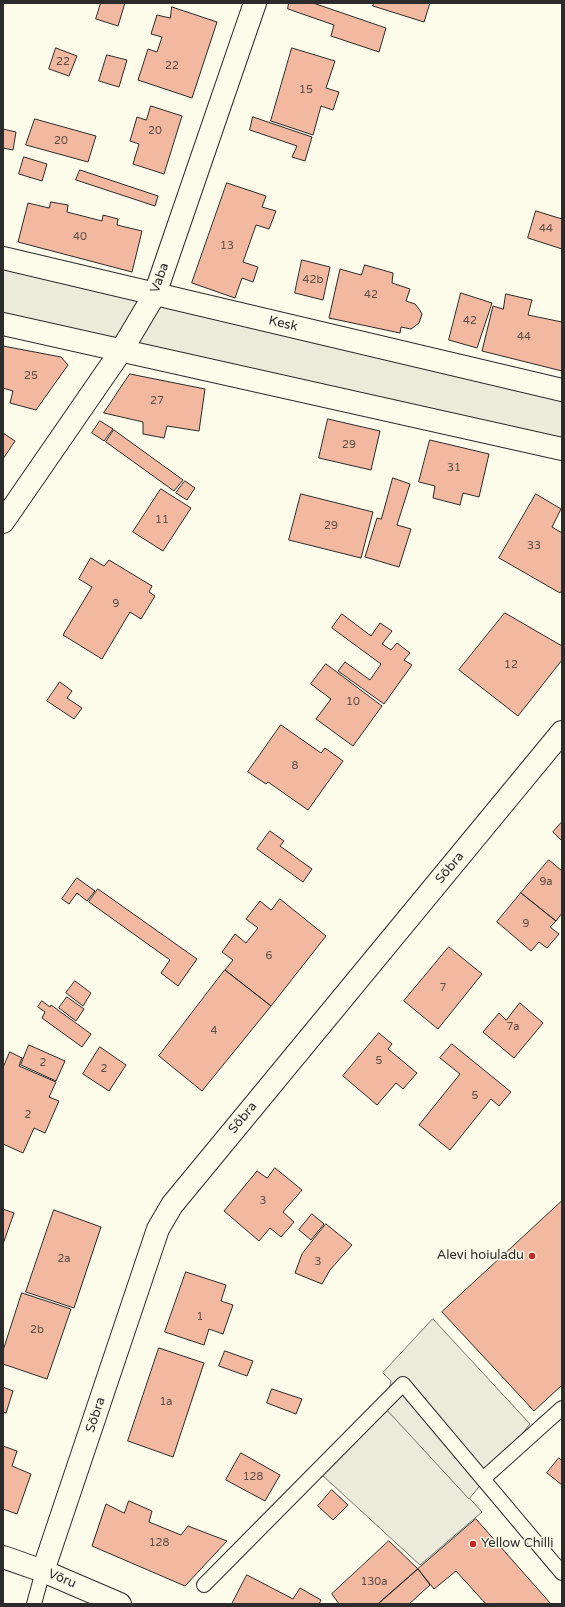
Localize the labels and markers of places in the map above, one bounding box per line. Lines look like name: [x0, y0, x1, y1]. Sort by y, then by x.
place label: Alevi hoiuladu: [437, 1248, 524, 1264]
marker: Alevi hoiuladu: [527, 1251, 537, 1261]
place label: Yellow Chilli: [481, 1536, 554, 1552]
marker: Yellow Chilli: [468, 1539, 478, 1549]

